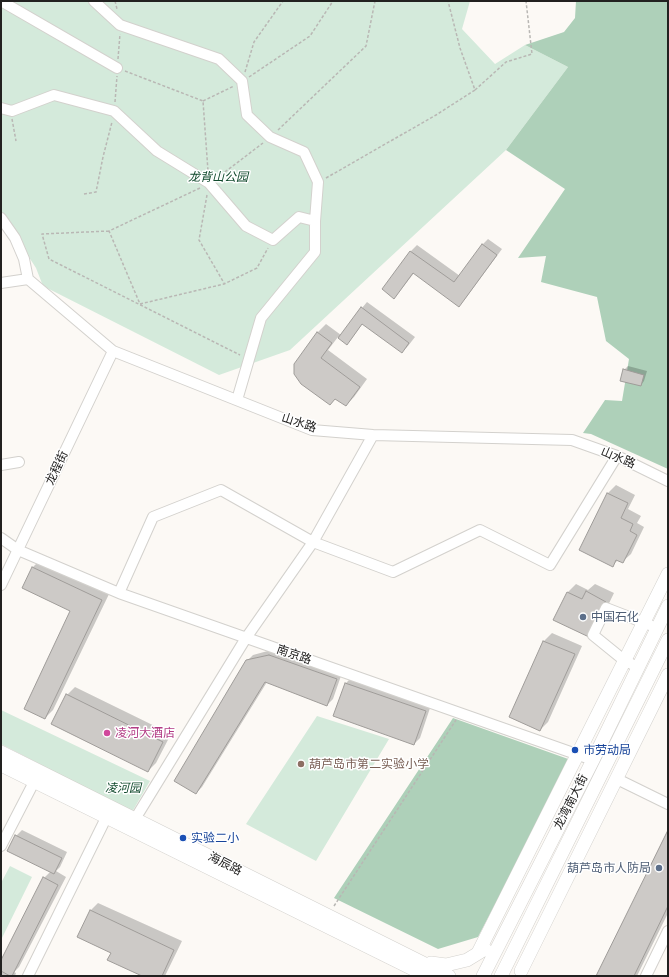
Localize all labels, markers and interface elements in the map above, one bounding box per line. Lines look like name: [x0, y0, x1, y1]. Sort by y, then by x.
park label: 龙背山公园: [188, 170, 248, 184]
street label: 山水路: [280, 411, 318, 435]
street label: 山水路: [599, 444, 637, 472]
street label: 龙程街: [43, 449, 71, 487]
place label: 中国石化: [591, 610, 639, 624]
marker: 中国石化: [578, 612, 588, 622]
street label: 南京路: [275, 642, 313, 668]
place label: 凌河大酒店: [115, 726, 175, 740]
marker: 凌河大酒店: [102, 728, 112, 738]
place label: 市劳动局: [583, 743, 631, 757]
marker: 市劳动局: [570, 745, 580, 755]
place label: 葫芦岛市第二实验小学: [309, 757, 429, 771]
marker: 葫芦岛市第二实验小学: [296, 759, 306, 769]
street label: 龙湾南大街: [551, 772, 591, 832]
park label: 凌河园: [105, 781, 141, 795]
place label: 实验二小: [191, 831, 239, 845]
marker: 实验二小: [178, 833, 188, 843]
street label: 海辰路: [206, 849, 244, 879]
place label: 葫芦岛市人防局: [567, 861, 651, 875]
marker: 葫芦岛市人防局: [654, 863, 664, 873]

